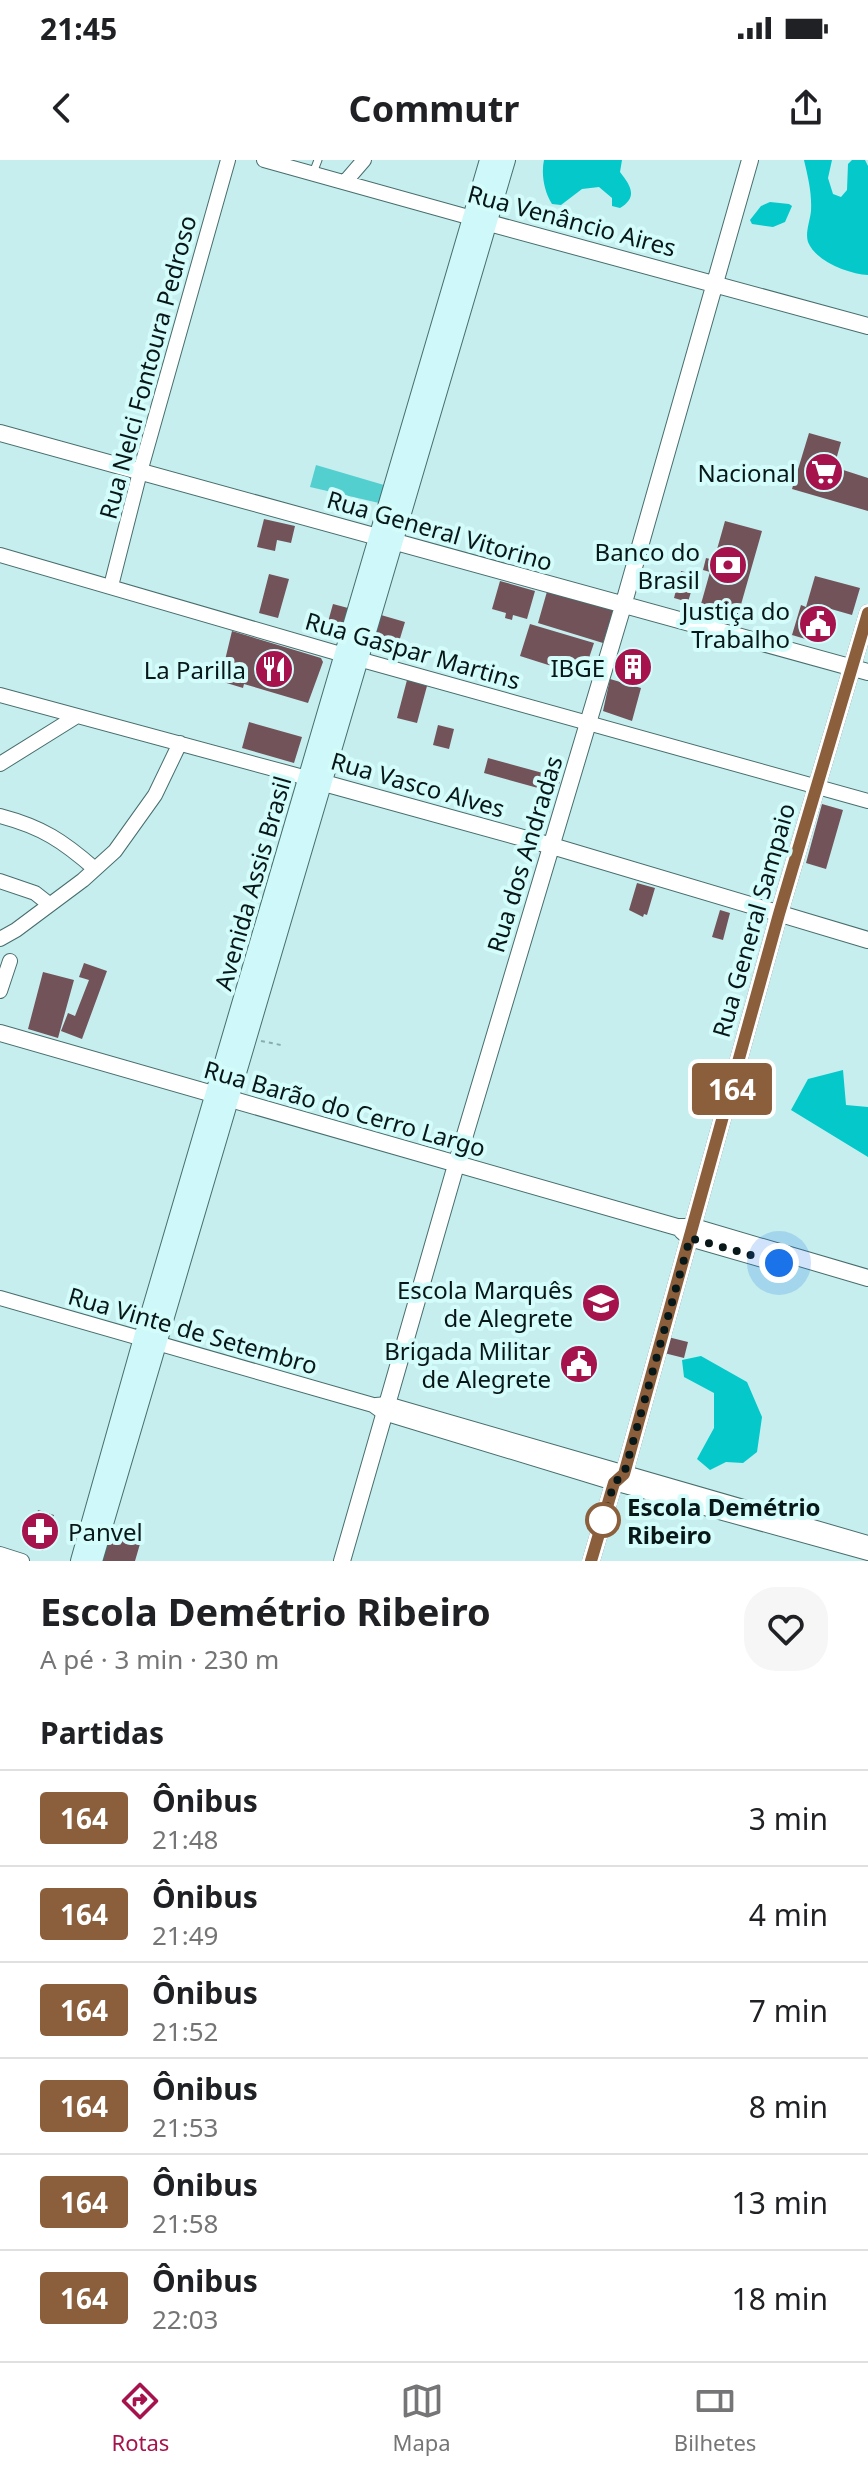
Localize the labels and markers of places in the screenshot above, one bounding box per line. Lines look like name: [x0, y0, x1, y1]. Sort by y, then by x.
supermarket icon: Nacional: [803, 451, 845, 493]
place label: Nacional: [698, 456, 796, 489]
place label: Banco do Brasil: [595, 535, 700, 596]
bank icon: Banco do Brasil: [707, 544, 749, 586]
place label: Justiça do Trabalho: [680, 594, 790, 655]
public building icon: Justiça do Trabalho: [797, 603, 839, 645]
building icon: IBGE: [612, 646, 654, 688]
restaurant icon: La Parilla: [253, 648, 295, 690]
place label: IBGE: [550, 651, 605, 684]
place label: La Parilla: [144, 653, 246, 686]
place label: Escola Marquês de Alegrete: [397, 1273, 573, 1334]
school or university icon: Escola Marquês de Alegrete: [580, 1282, 622, 1324]
place label: Brigada Militar de Alegrete: [384, 1334, 551, 1395]
public building icon: Brigada Militar de Alegrete: [558, 1343, 600, 1385]
place label: Escola Demétrio Ribeiro: [627, 1490, 821, 1551]
marker: Escola Demétrio Ribeiro: [586, 1503, 620, 1537]
pharmacy icon: Panvel: [19, 1510, 61, 1552]
place label: Panvel: [68, 1515, 143, 1548]

